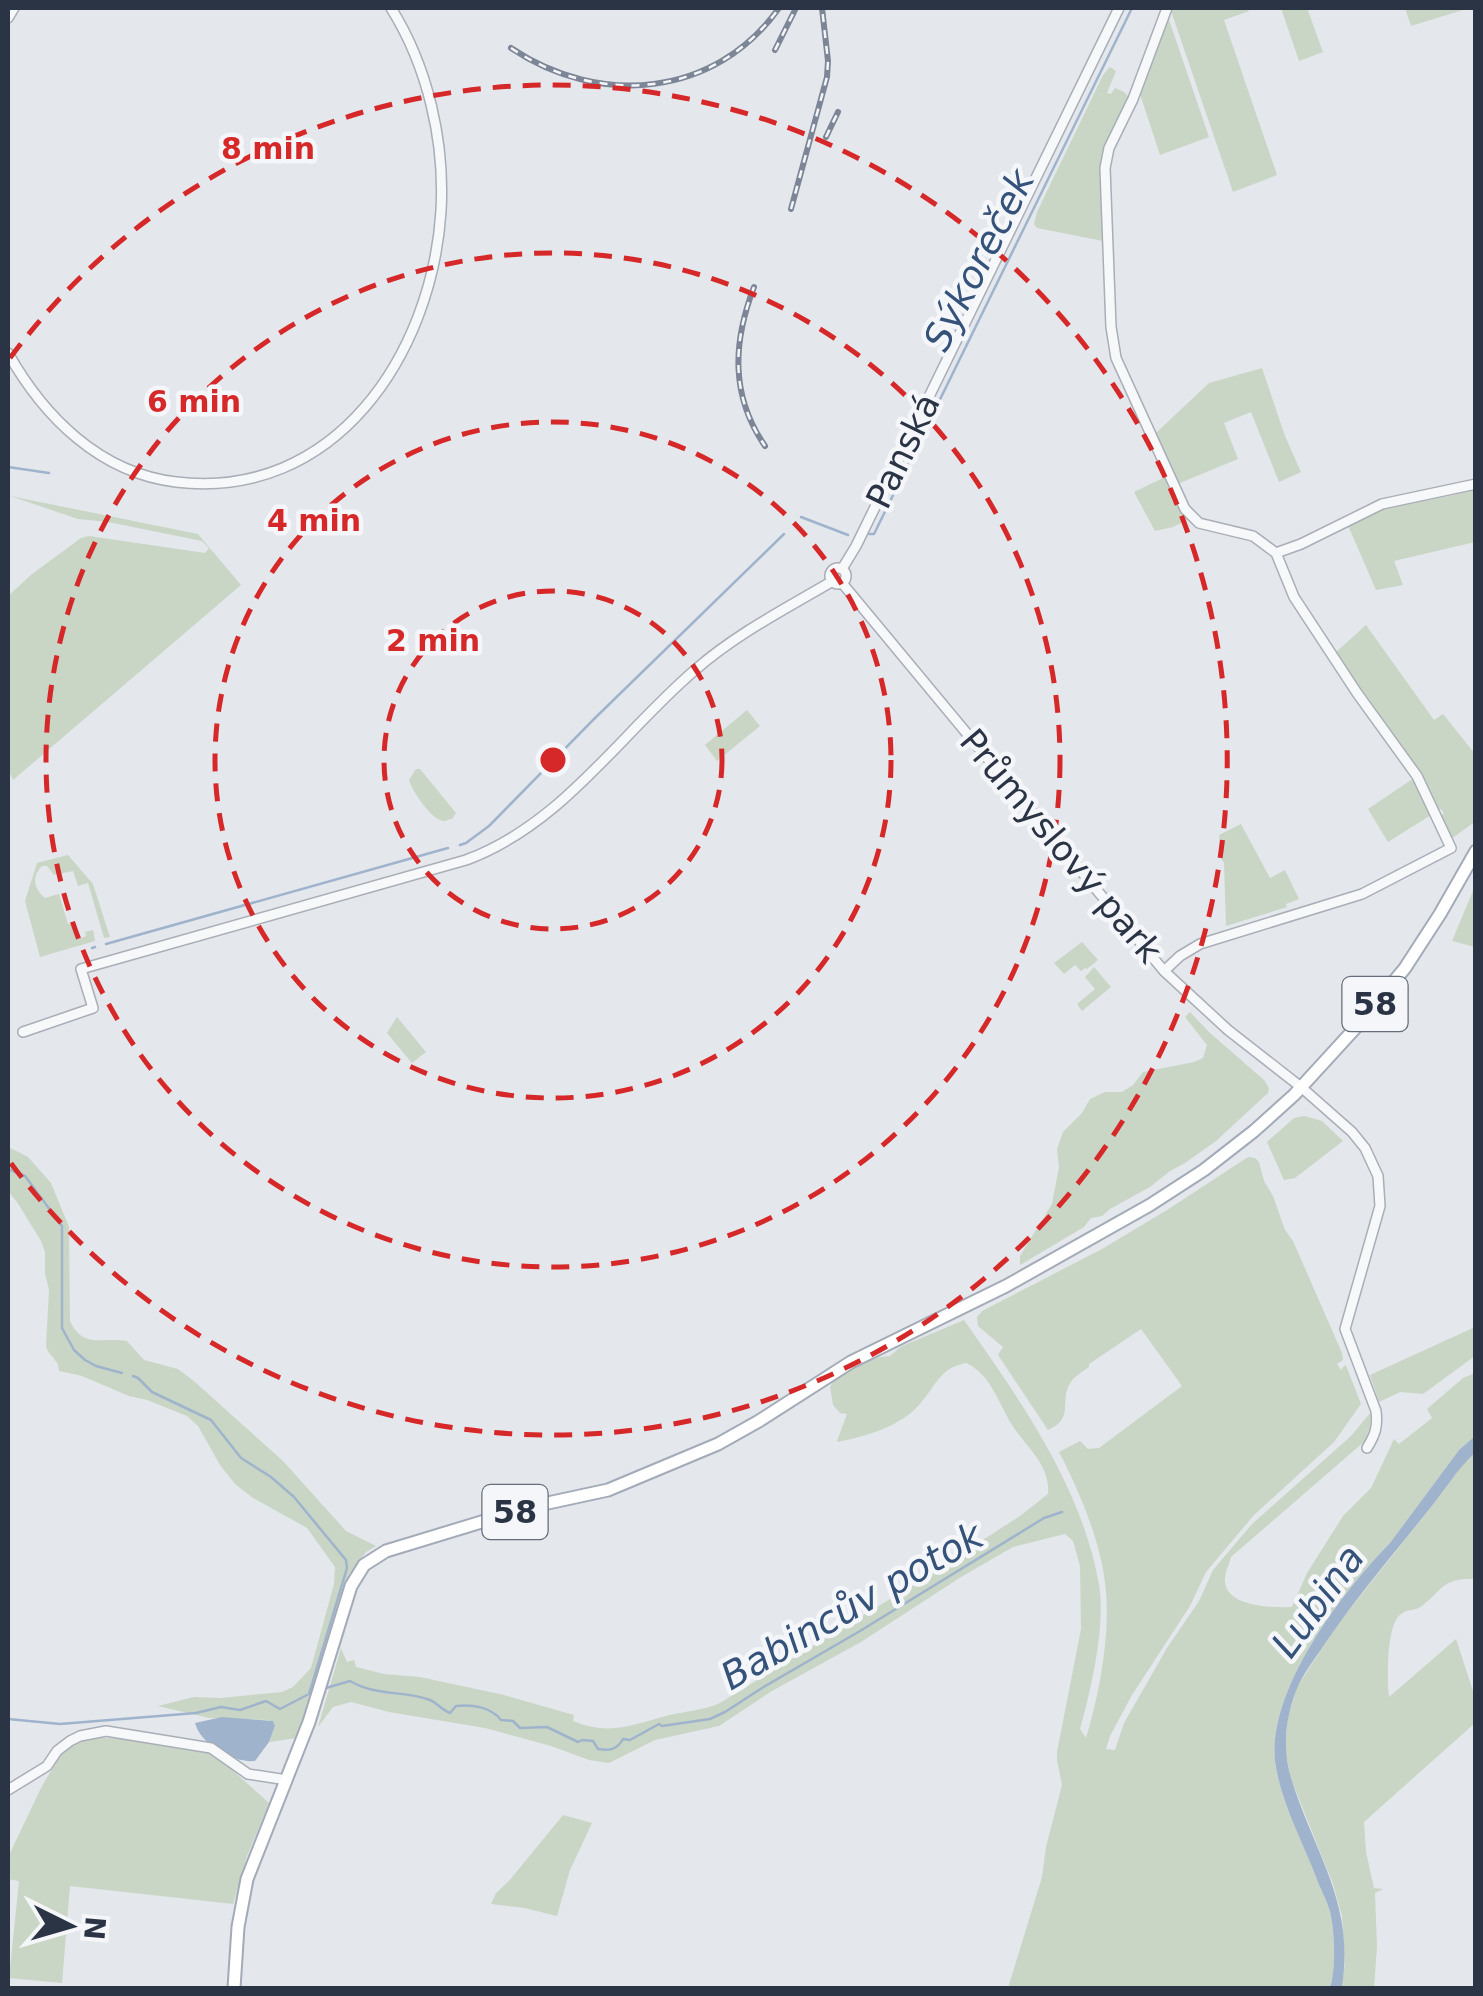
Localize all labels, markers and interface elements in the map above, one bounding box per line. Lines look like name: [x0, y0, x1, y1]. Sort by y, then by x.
text: 8 min: [221, 131, 315, 166]
water label: Sýkoreček: [915, 160, 1044, 358]
text: 6 min: [147, 384, 241, 419]
street label: Panská: [858, 387, 948, 515]
text: 4 min: [267, 503, 361, 538]
text: 2 min: [386, 623, 480, 658]
street label: Průmyslový park: [952, 721, 1171, 971]
centre of rings: [535, 742, 571, 778]
road number: 58: [1342, 977, 1408, 1031]
road number: 58: [482, 1485, 548, 1539]
water label: Babincův potok: [713, 1512, 993, 1699]
water label: Lubina: [1263, 1537, 1373, 1665]
north arrow: [20, 1876, 120, 1976]
text: N: [77, 1915, 112, 1941]

